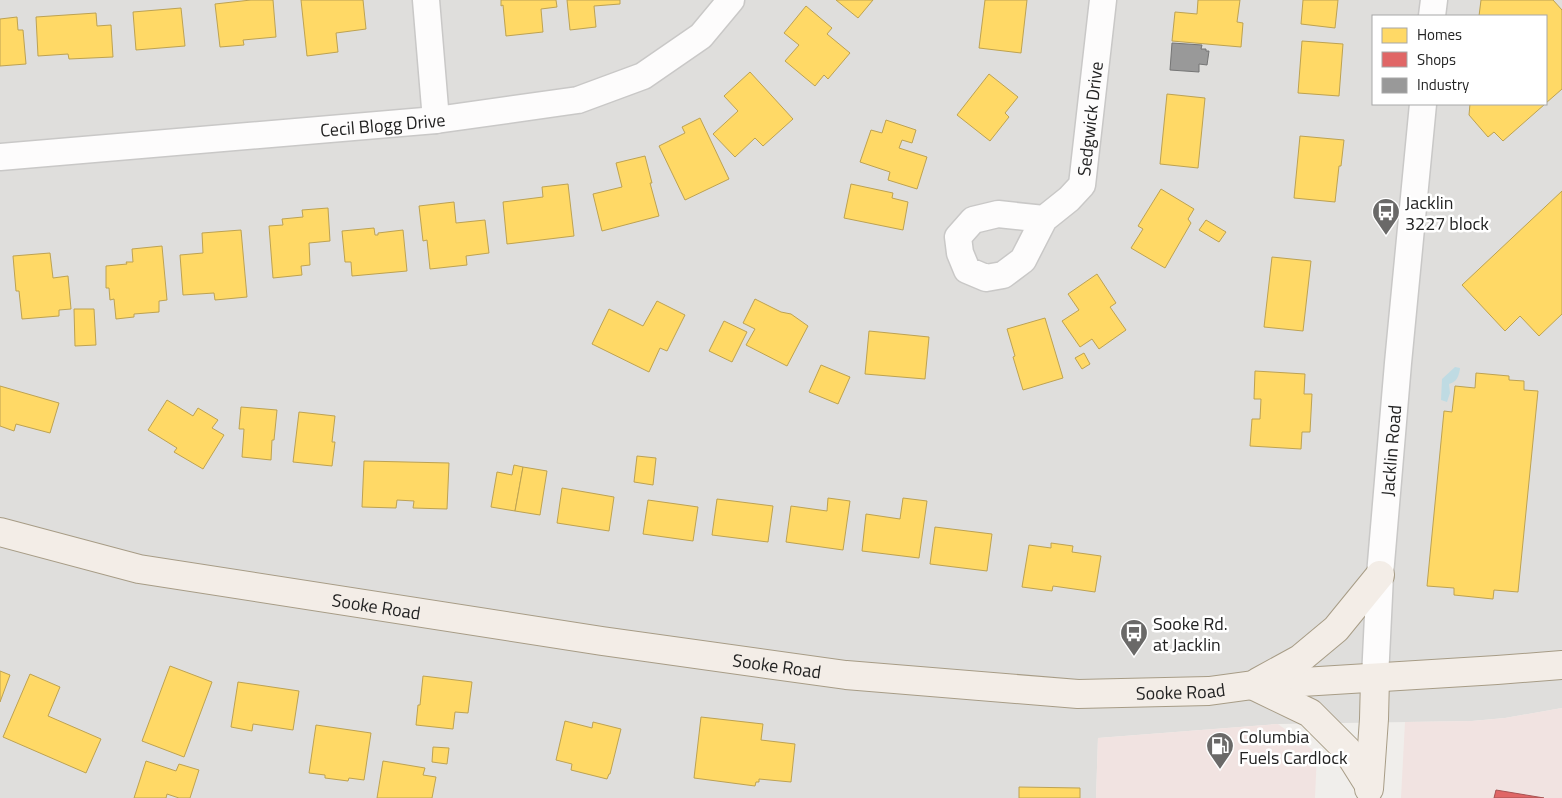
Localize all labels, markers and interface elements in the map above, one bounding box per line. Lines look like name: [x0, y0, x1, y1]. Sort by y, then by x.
legend: [1372, 15, 1547, 105]
text: Homes: [1417, 23, 1462, 46]
text: Shops: [1417, 48, 1456, 71]
street label: Sedgwick Drive: [1070, 60, 1109, 177]
text: Industry: [1417, 73, 1469, 96]
street label: Cecil Blogg Drive: [319, 105, 447, 143]
place label: Jacklin 3227 block: [1405, 189, 1489, 237]
bus stop icon: Jacklin 3227 block: [1371, 197, 1401, 236]
street label: Jacklin Road: [1373, 404, 1408, 497]
street label: Sooke Road: [330, 586, 422, 626]
place label: Sooke Rd. at Jacklin: [1153, 610, 1228, 658]
bus stop icon: Sooke Rd. at Jacklin: [1119, 618, 1149, 657]
street label: Sooke Road: [731, 646, 823, 685]
street label: Sooke Road: [1136, 675, 1227, 706]
place label: Columbia Fuels Cardlock: [1239, 723, 1348, 771]
fuel station icon: Columbia Fuels Cardlock: [1205, 731, 1235, 770]

